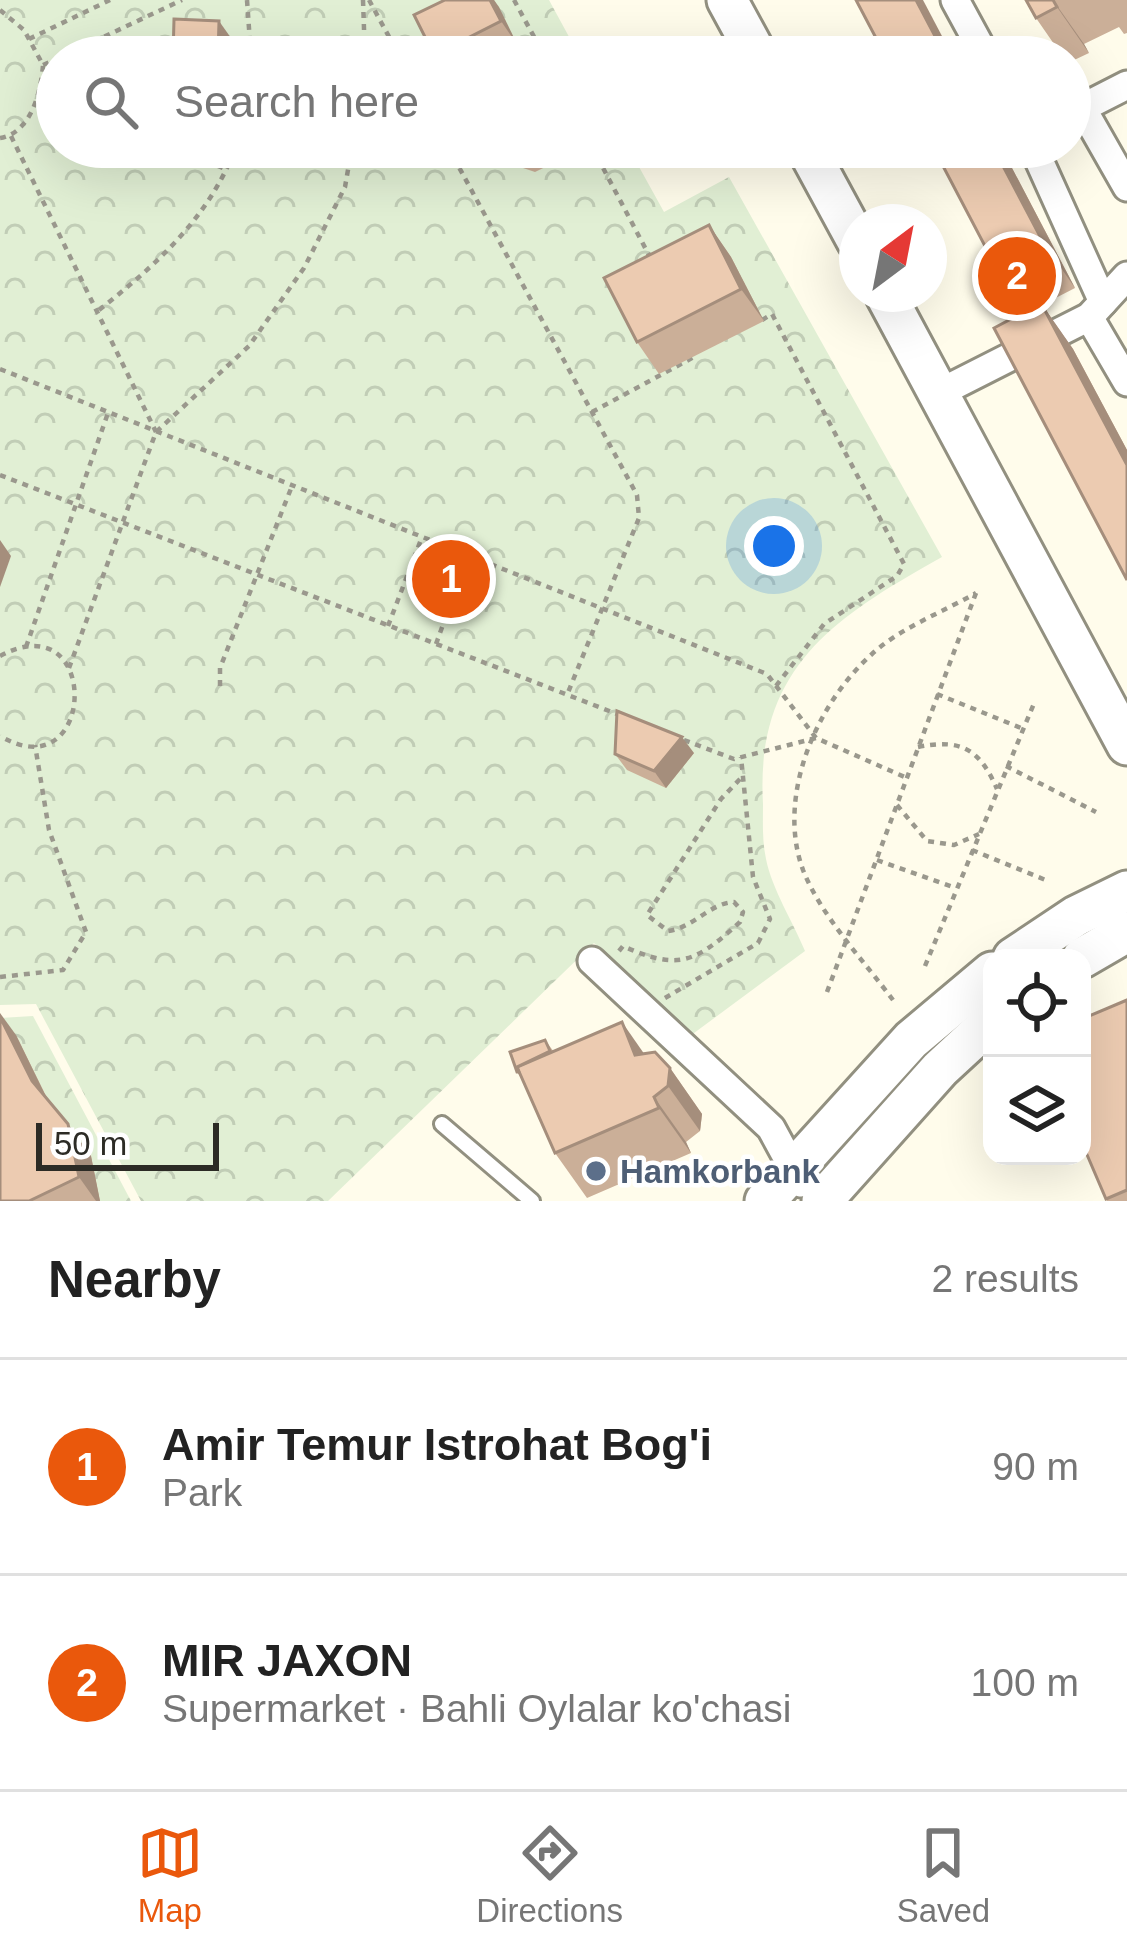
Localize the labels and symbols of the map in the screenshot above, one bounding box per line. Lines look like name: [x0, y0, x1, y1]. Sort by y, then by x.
north arrow: [839, 204, 947, 312]
pin: 2: [978, 231, 1056, 321]
your location: [744, 516, 804, 576]
pin: 1: [412, 534, 490, 624]
scale bar: [36, 1117, 219, 1170]
place label: Hamkorbank: [620, 1153, 821, 1190]
marker: Hamkorbank: [583, 1158, 609, 1184]

